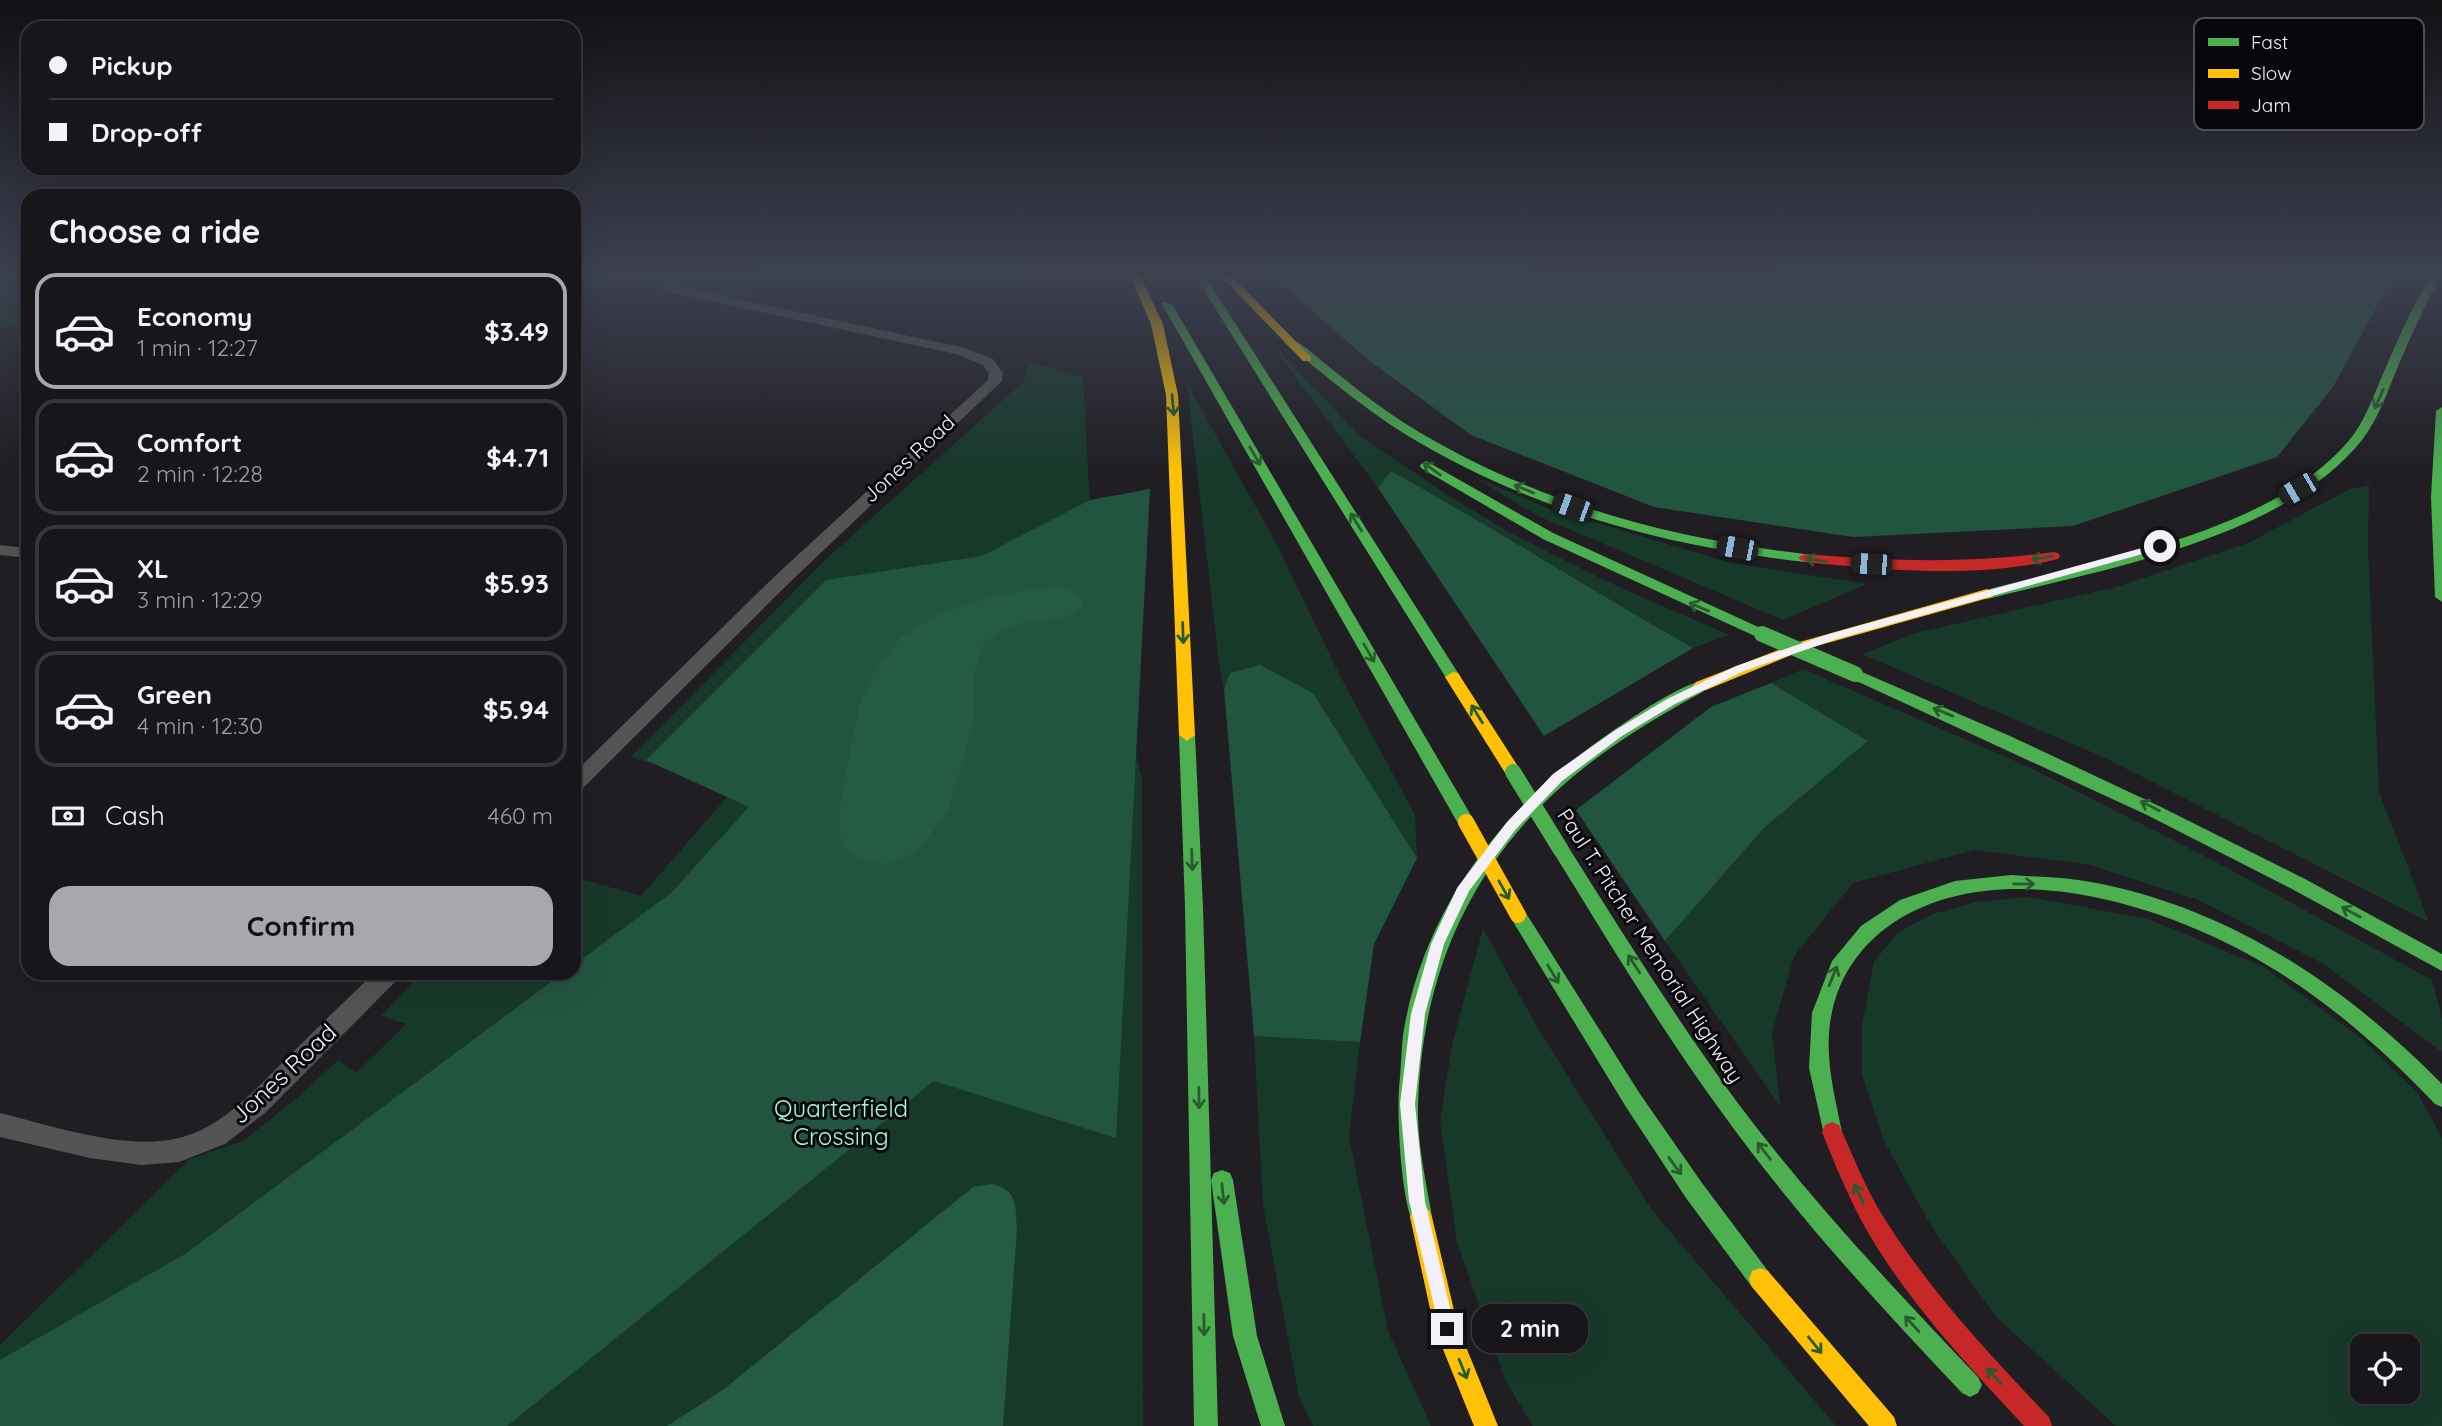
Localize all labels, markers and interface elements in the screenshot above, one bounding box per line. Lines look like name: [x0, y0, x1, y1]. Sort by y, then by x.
legend: [2194, 18, 2424, 130]
text: Fast: [2251, 30, 2288, 54]
text: Pickup: [91, 49, 173, 82]
text: Slow: [2251, 61, 2292, 85]
text: Jam: [2251, 93, 2291, 117]
text: Drop-off: [91, 116, 202, 149]
text: Choose a ride: [49, 211, 261, 251]
icon: car: [53, 300, 116, 363]
text: Economy: [137, 300, 252, 333]
text: $3.49: [484, 315, 549, 348]
text: 1 min · 12:27: [137, 333, 258, 362]
one-way arrow: [2372, 388, 2385, 410]
one-way arrow: [1167, 394, 1180, 416]
street label: Jones Road: [857, 409, 960, 507]
icon: car: [53, 426, 116, 489]
text: Comfort: [137, 426, 242, 459]
text: $4.71: [486, 441, 549, 474]
one-way arrow: [1248, 446, 1262, 466]
text: 2 min · 12:28: [137, 459, 263, 488]
one-way arrow: [1423, 462, 1442, 476]
car: [2275, 469, 2322, 509]
one-way arrow: [1514, 482, 1535, 495]
car: [1549, 490, 1596, 524]
one-way arrow: [1348, 512, 1362, 532]
route start: [2144, 530, 2176, 562]
car: [1715, 534, 1760, 562]
icon: car: [53, 552, 116, 615]
text: XL: [137, 552, 169, 585]
car: [1850, 552, 1893, 576]
one-way arrow: [2031, 552, 2054, 565]
one-way arrow: [1805, 553, 1827, 566]
text: $5.93: [484, 567, 549, 600]
text: 3 min · 12:29: [137, 585, 263, 614]
one-way arrow: [1689, 600, 1710, 613]
one-way arrow: [1177, 621, 1190, 644]
one-way arrow: [1362, 643, 1376, 663]
icon: car: [53, 678, 116, 741]
text: Green: [137, 678, 212, 711]
text: $5.94: [483, 693, 549, 726]
one-way arrow: [1469, 705, 1483, 725]
one-way arrow: [1933, 705, 1954, 718]
text: 4 min · 12:30: [137, 711, 263, 740]
icon: cash: [49, 797, 87, 835]
text: Cash: [105, 799, 165, 832]
one-way arrow: [2140, 799, 2161, 813]
text: 460 m: [488, 801, 553, 830]
street label: Paul T. Pitcher Memorial Highway: [1552, 803, 1749, 1088]
one-way arrow: [1186, 848, 1199, 871]
one-way arrow: [2013, 877, 2036, 891]
one-way arrow: [1497, 880, 1511, 900]
button: Confirm: [49, 886, 553, 966]
one-way arrow: [2341, 905, 2362, 918]
one-way arrow: [1627, 955, 1641, 975]
one-way arrow: [1546, 963, 1560, 983]
one-way arrow: [1827, 965, 1840, 987]
street label: Jones Road: [224, 1017, 342, 1130]
one-way arrow: [1192, 1086, 1205, 1109]
park label: Quarterfield Crossing: [774, 1093, 908, 1151]
one-way arrow: [1757, 1142, 1772, 1160]
one-way arrow: [1668, 1156, 1683, 1174]
one-way arrow: [1217, 1183, 1230, 1205]
one-way arrow: [1851, 1184, 1865, 1205]
callout: 2 min: [1472, 1304, 1587, 1354]
one-way arrow: [1197, 1313, 1210, 1336]
route end: [1431, 1313, 1463, 1345]
text: 2 min: [1500, 1314, 1560, 1343]
one-way arrow: [1904, 1315, 1920, 1333]
map controls: [2350, 1334, 2420, 1404]
button: locate: [2350, 1334, 2420, 1404]
one-way arrow: [1808, 1335, 1823, 1353]
one-way arrow: [1457, 1358, 1470, 1379]
one-way arrow: [1986, 1367, 2002, 1385]

